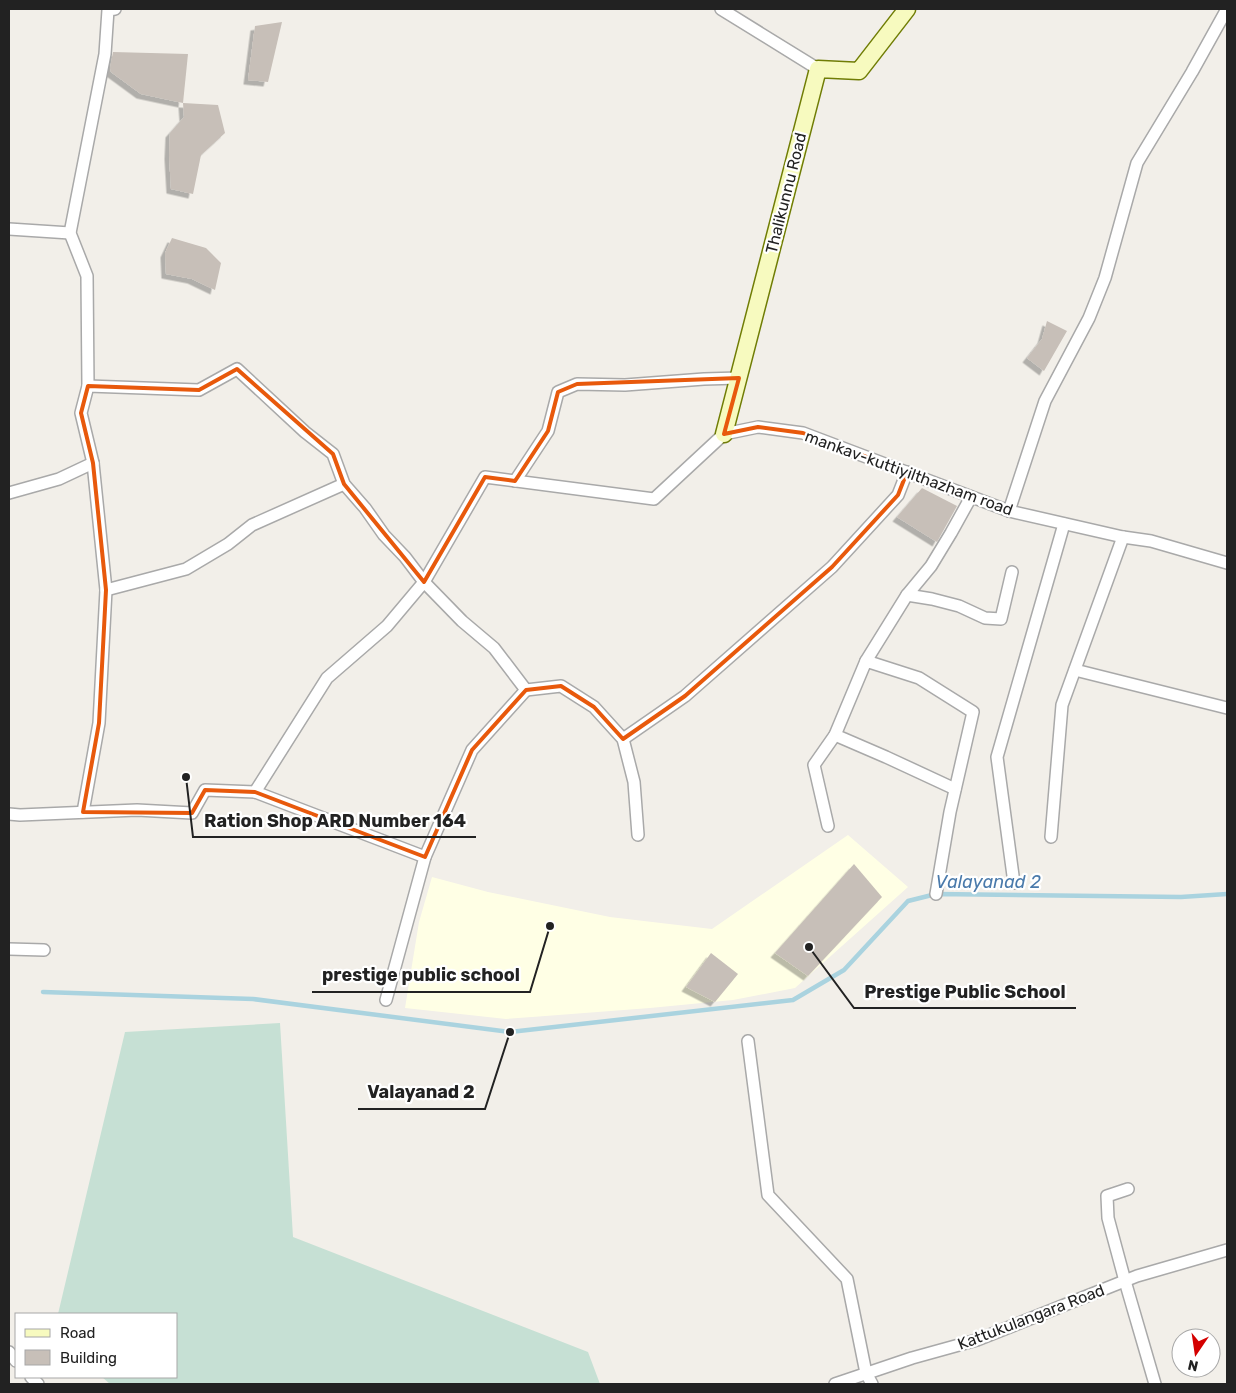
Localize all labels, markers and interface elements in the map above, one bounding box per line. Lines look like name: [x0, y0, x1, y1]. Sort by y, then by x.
street label: Thalikunnu Road: [762, 131, 810, 255]
street label: mankav-kuttiyilthazham road: [802, 426, 1016, 520]
callout: Ration Shop ARD Number 164: [193, 804, 476, 837]
text: Ration Shop ARD Number 164: [204, 810, 466, 832]
water label: Valayanad 2: [935, 871, 1041, 893]
callout: prestige public school: [312, 959, 530, 992]
text: prestige public school: [322, 964, 520, 986]
callout: Prestige Public School: [854, 975, 1076, 1008]
text: Prestige Public School: [864, 981, 1066, 1003]
callout: Valayanad 2: [358, 1076, 485, 1109]
text: Valayanad 2: [367, 1081, 475, 1103]
street label: Kattukulangara Road: [955, 1280, 1107, 1354]
legend: [15, 1313, 178, 1378]
text: Road: [60, 1324, 96, 1342]
north arrow: [1171, 1328, 1221, 1378]
text: Building: [60, 1349, 117, 1367]
text: N: [1186, 1356, 1200, 1375]

